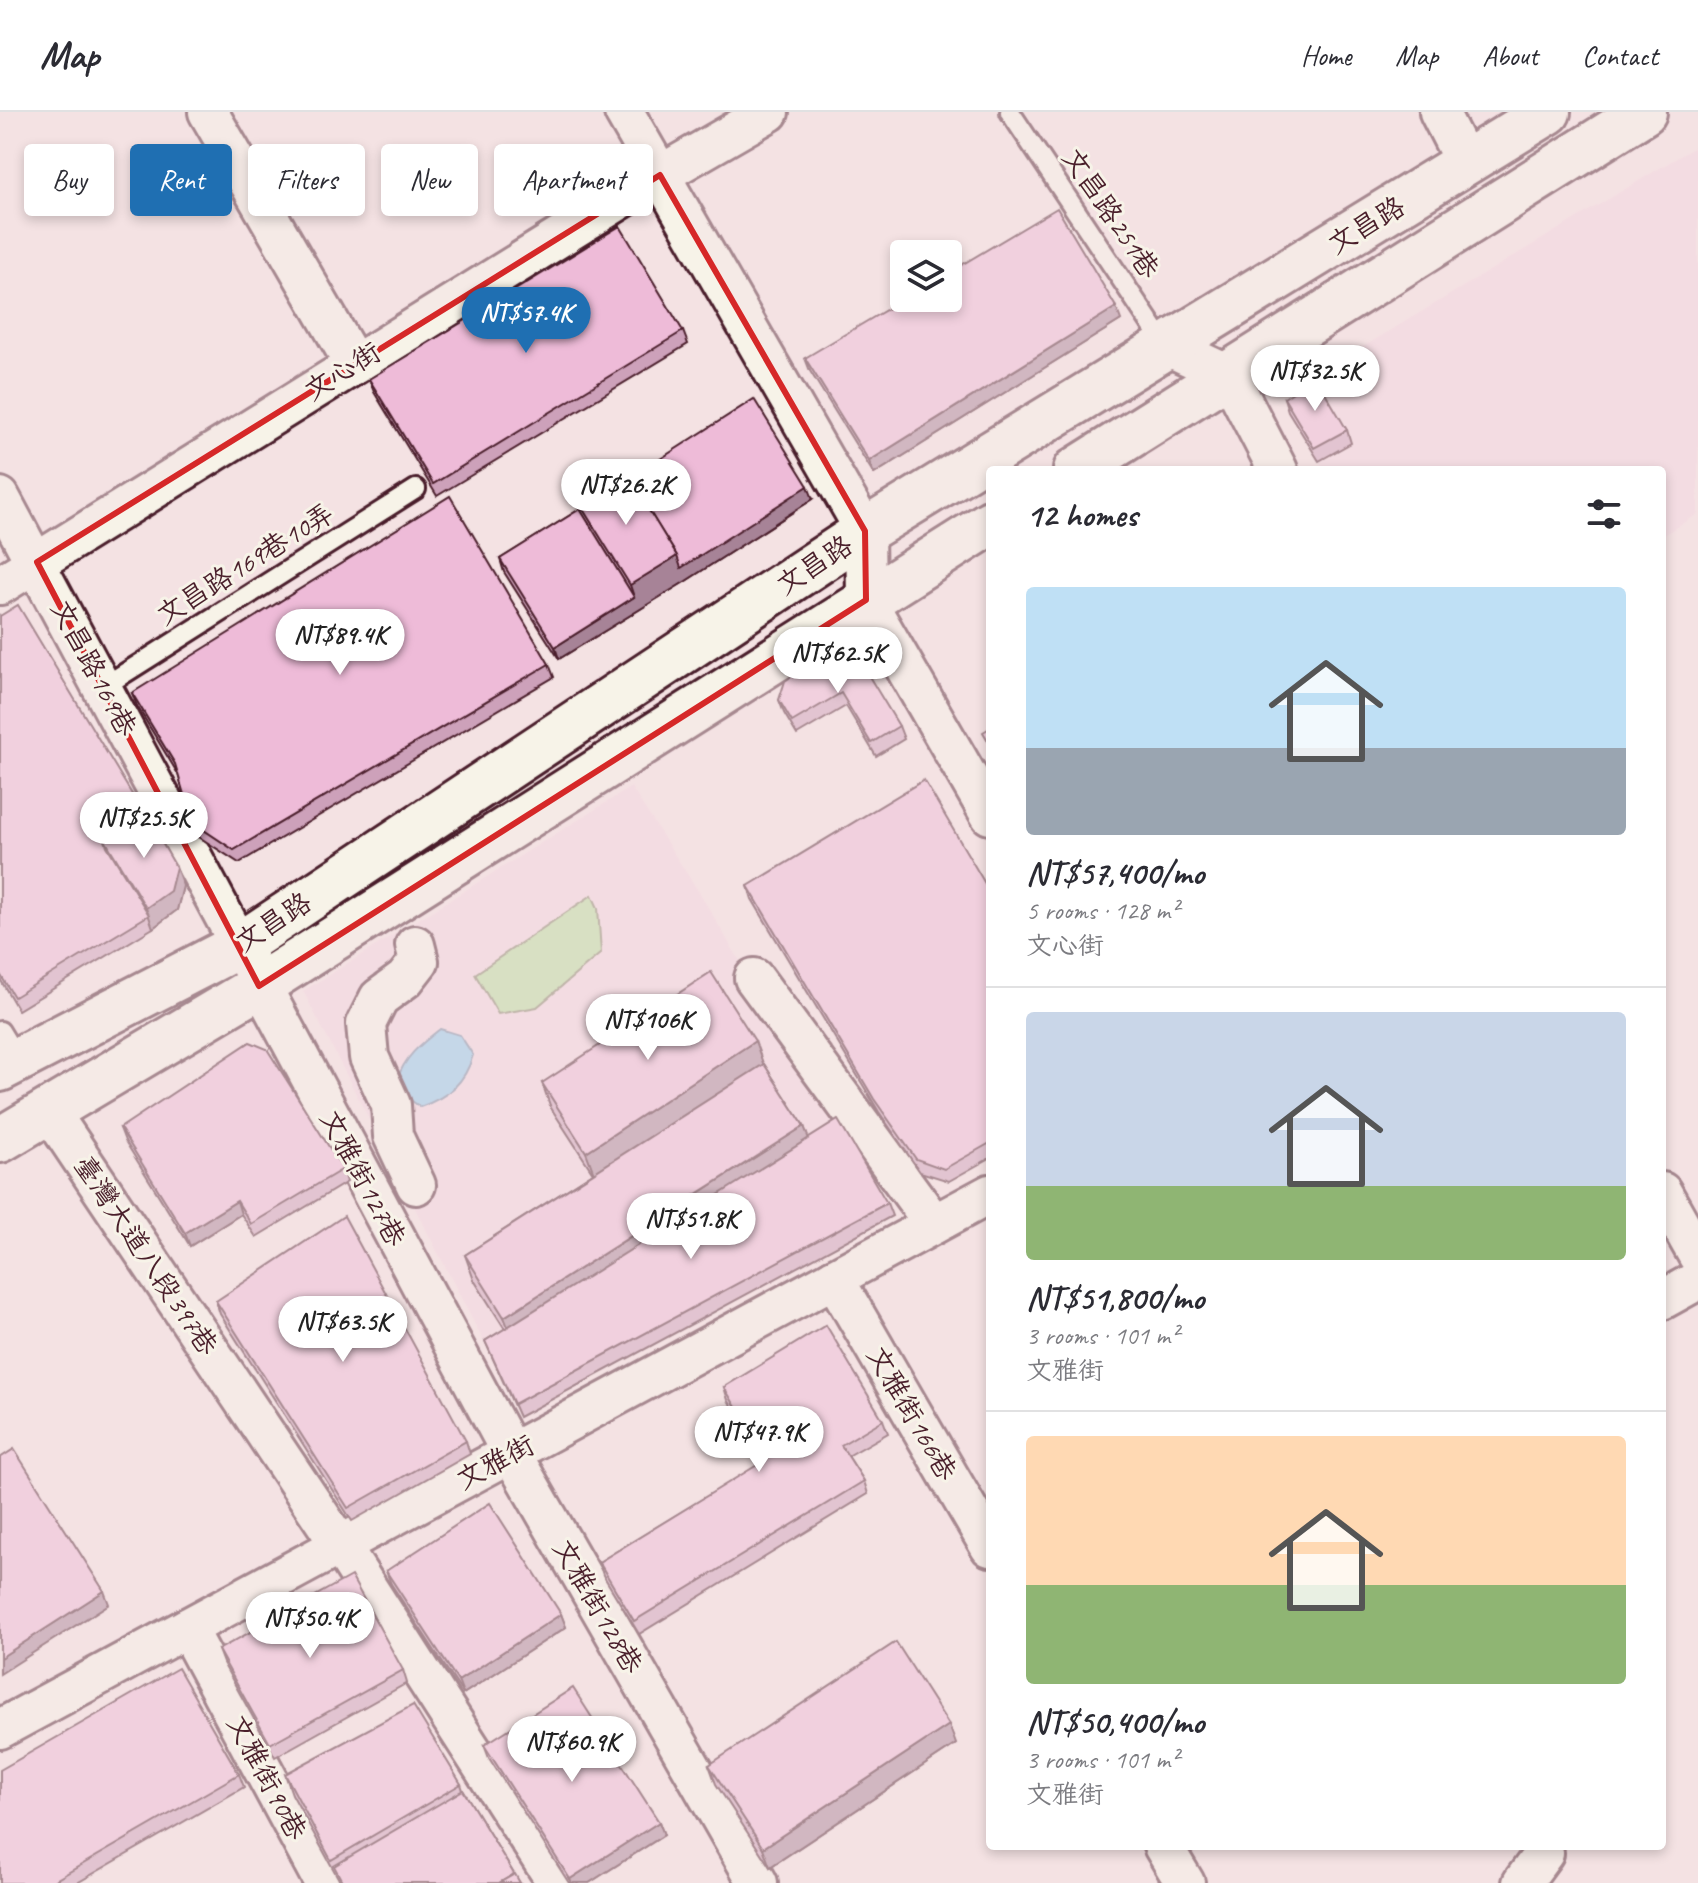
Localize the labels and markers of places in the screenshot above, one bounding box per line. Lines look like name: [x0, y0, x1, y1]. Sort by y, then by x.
pin: NT$57.4K: [443, 287, 609, 355]
pin: NT$32.5K: [1232, 345, 1398, 413]
pin: NT$26.2K: [543, 459, 709, 527]
pin: NT$89.4K: [257, 609, 423, 677]
pin: NT$62.5K: [755, 627, 921, 695]
pin: NT$25.5K: [61, 792, 227, 860]
pin: NT$106K: [574, 994, 722, 1062]
pin: NT$51.8K: [608, 1193, 774, 1261]
pin: NT$63.5K: [260, 1296, 426, 1364]
pin: NT$47.9K: [676, 1406, 842, 1474]
pin: NT$50.4K: [227, 1592, 393, 1660]
pin: NT$60.9K: [489, 1716, 655, 1784]

